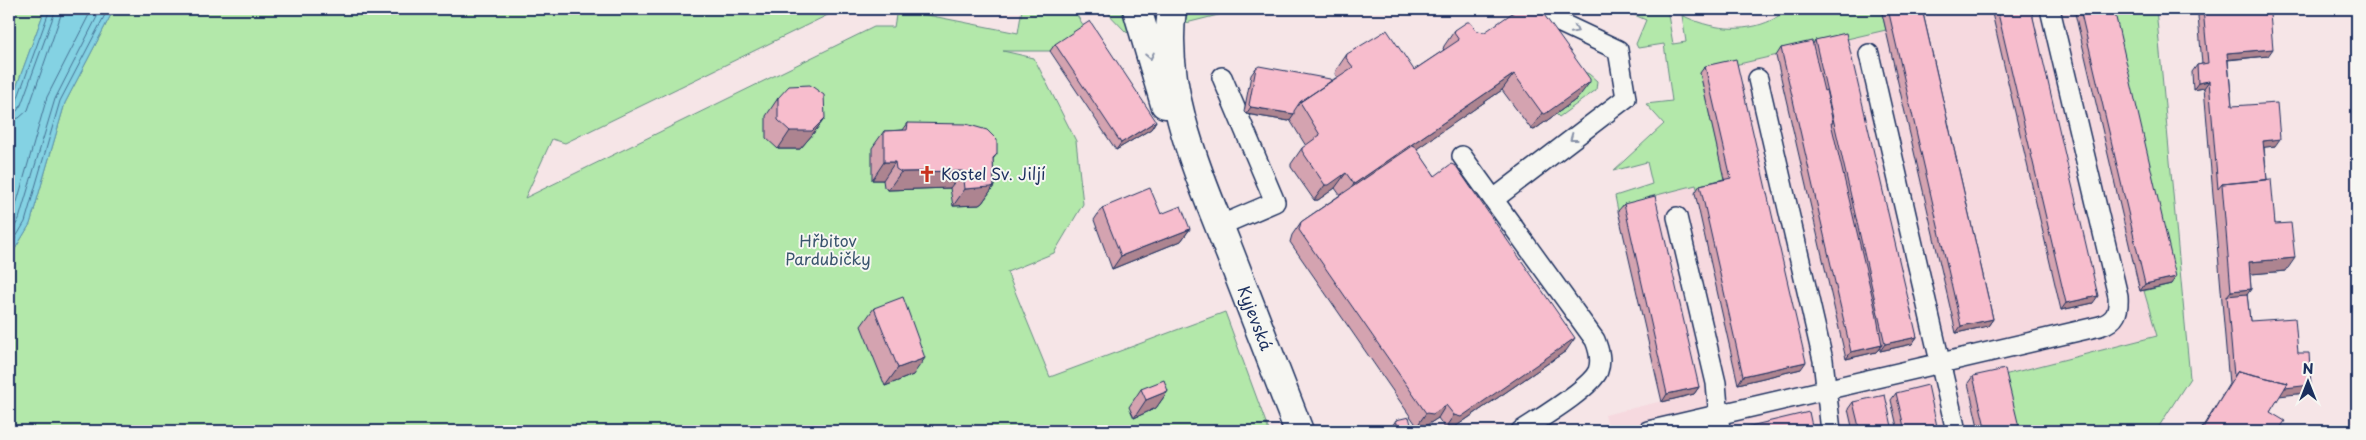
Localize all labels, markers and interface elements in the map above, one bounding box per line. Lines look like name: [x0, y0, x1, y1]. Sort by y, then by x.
one-way arrow: [1570, 24, 1579, 34]
one-way arrow: [1144, 51, 1155, 60]
one-way arrow: [1570, 133, 1579, 141]
place label: Kostel Sv. Jiljí: [941, 161, 1046, 185]
church icon: Kostel Sv. Jiljí: [917, 164, 937, 184]
park label: Hřbitov Pardubičky: [785, 228, 871, 270]
street label: Kyjevská: [1233, 282, 1279, 354]
north arrow: [2284, 358, 2334, 408]
text: N: [2302, 358, 2314, 379]

